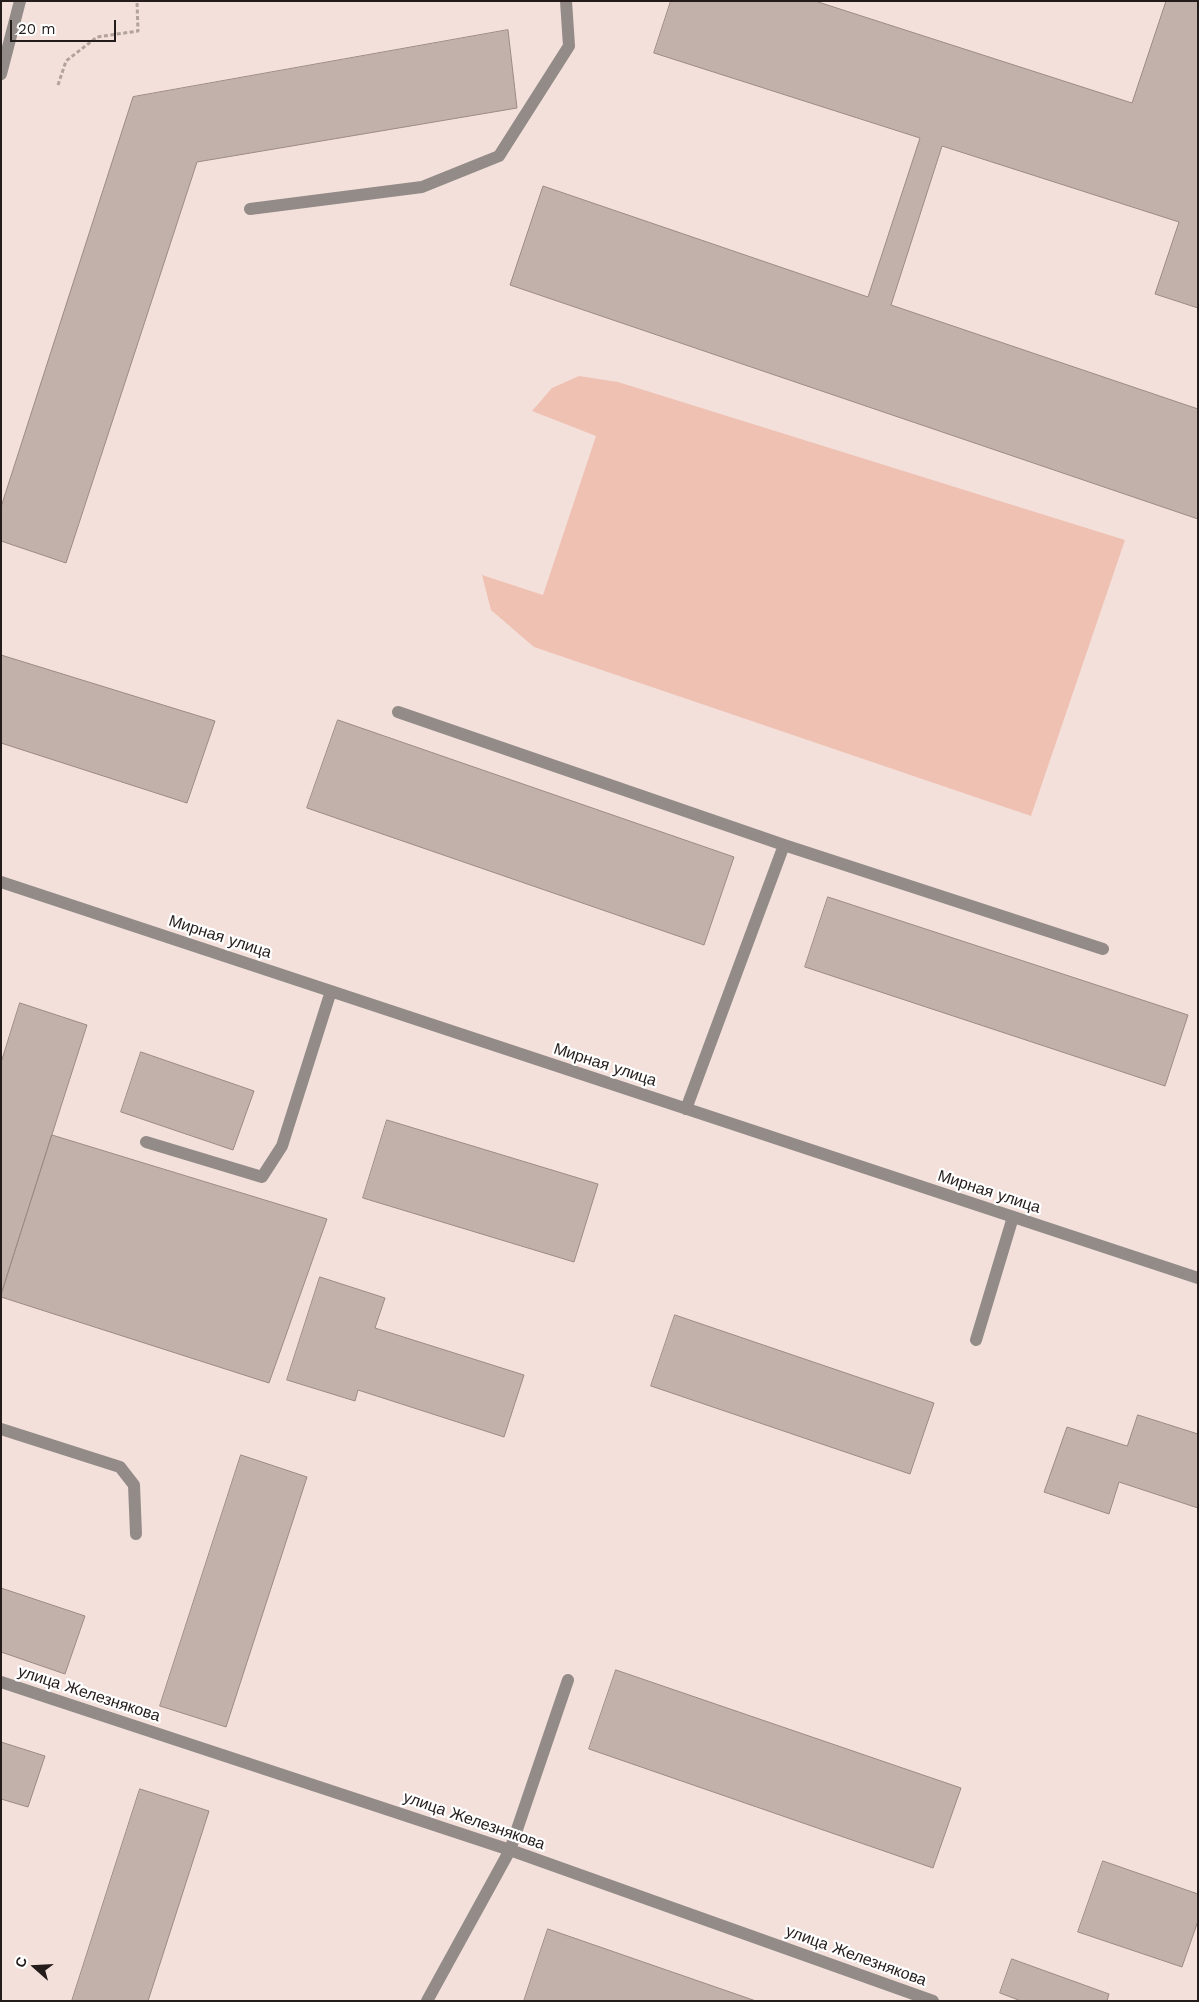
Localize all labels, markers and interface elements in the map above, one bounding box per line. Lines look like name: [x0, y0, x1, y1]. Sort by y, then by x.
scale bar: [12, 10, 119, 42]
text: 20 m: [18, 20, 56, 38]
street label: Мирная улица: [166, 911, 274, 963]
street label: Мирная улица: [551, 1039, 659, 1091]
street label: Мирная улица: [935, 1166, 1043, 1218]
street label: улица Железнякова: [15, 1662, 163, 1726]
street label: улица Железнякова: [401, 1788, 547, 1854]
street label: улица Железнякова: [783, 1922, 929, 1990]
north arrow: [10, 1942, 60, 1992]
text: С: [12, 1955, 30, 1970]

